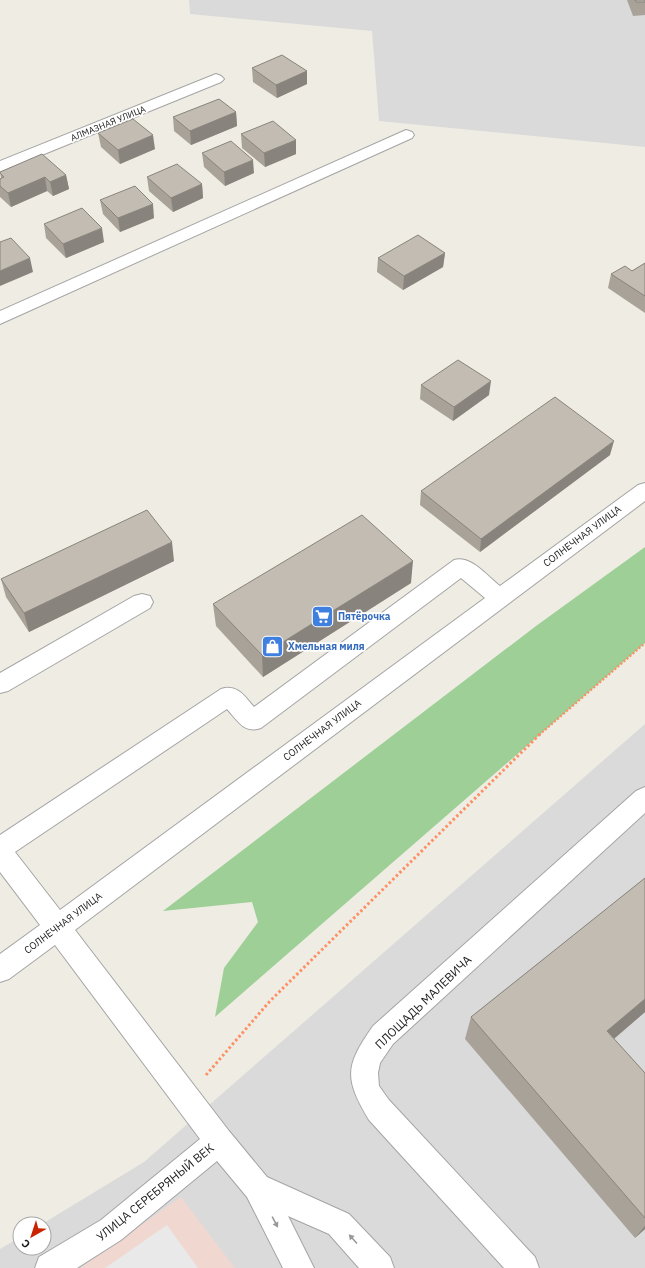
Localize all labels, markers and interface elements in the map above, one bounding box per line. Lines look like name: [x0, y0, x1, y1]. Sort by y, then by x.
street label: АЛМАЗНАЯ УЛИЦА: [69, 103, 147, 143]
street label: СОЛНЕЧНАЯ УЛИЦА: [540, 502, 624, 570]
supermarket icon: Пятёрочка: [310, 603, 336, 629]
place label: Пятёрочка: [338, 610, 391, 623]
shop icon: Хмельная миля: [260, 633, 286, 659]
place label: Хмельная миля: [288, 640, 365, 653]
street label: СОЛНЕЧНАЯ УЛИЦА: [280, 696, 364, 764]
street label: СОЛНЕЧНАЯ УЛИЦА: [21, 889, 105, 957]
street label: ПЛОЩАДЬ МАЛЕВИЧА: [372, 952, 475, 1052]
street label: УЛИЦА СЕРЕБРЯНЫЙ ВЕК: [93, 1140, 217, 1244]
north arrow: [12, 1216, 52, 1256]
one-way arrow: [272, 1216, 278, 1228]
one-way arrow: [348, 1234, 357, 1244]
text: С: [19, 1236, 33, 1251]

